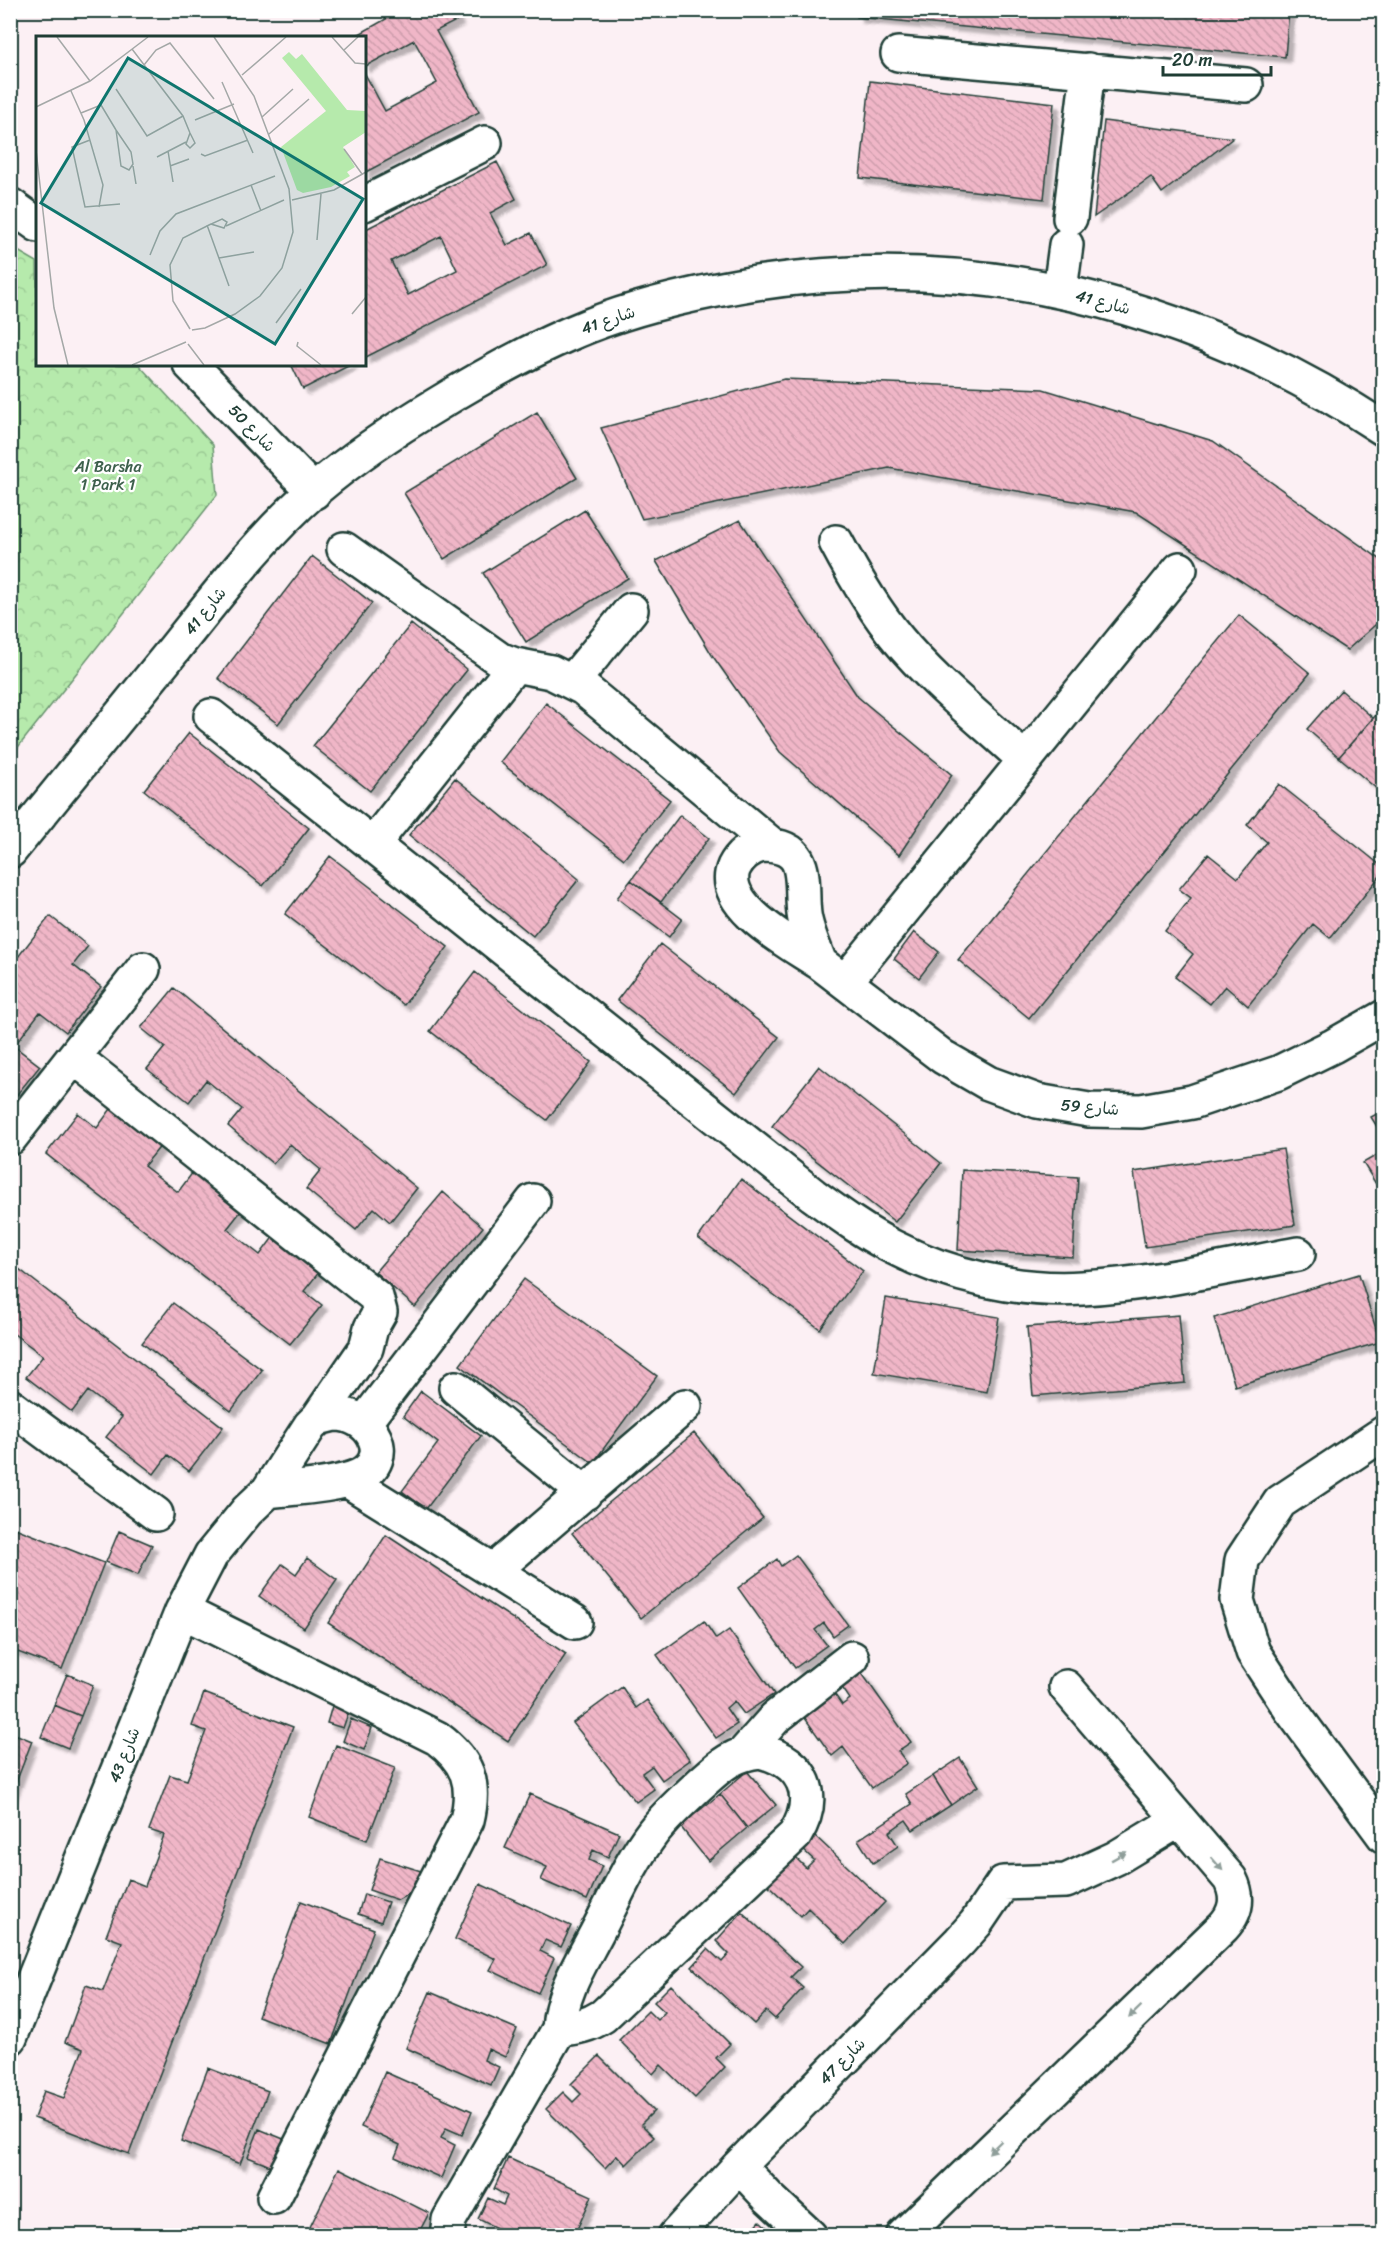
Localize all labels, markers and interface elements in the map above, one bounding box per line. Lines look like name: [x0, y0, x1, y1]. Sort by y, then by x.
inset map: [36, 36, 366, 366]
scale bar: [1163, 39, 1271, 77]
text: 20 m: [1172, 44, 1212, 76]
street label: شارع 41: [1072, 281, 1134, 323]
street label: شارع 41: [577, 297, 639, 343]
street label: شارع 50: [221, 397, 283, 459]
park label: Al Barsha 1 Park 1: [74, 452, 142, 499]
street label: شارع 41: [176, 580, 234, 642]
street label: شارع 59: [1060, 1090, 1120, 1124]
street label: شارع 43: [100, 1723, 148, 1787]
one-way arrow: [1110, 1851, 1127, 1861]
one-way arrow: [1210, 1856, 1223, 1871]
one-way arrow: [1128, 2004, 1142, 2018]
street label: شارع 47: [811, 2030, 873, 2092]
one-way arrow: [987, 2140, 1002, 2154]

